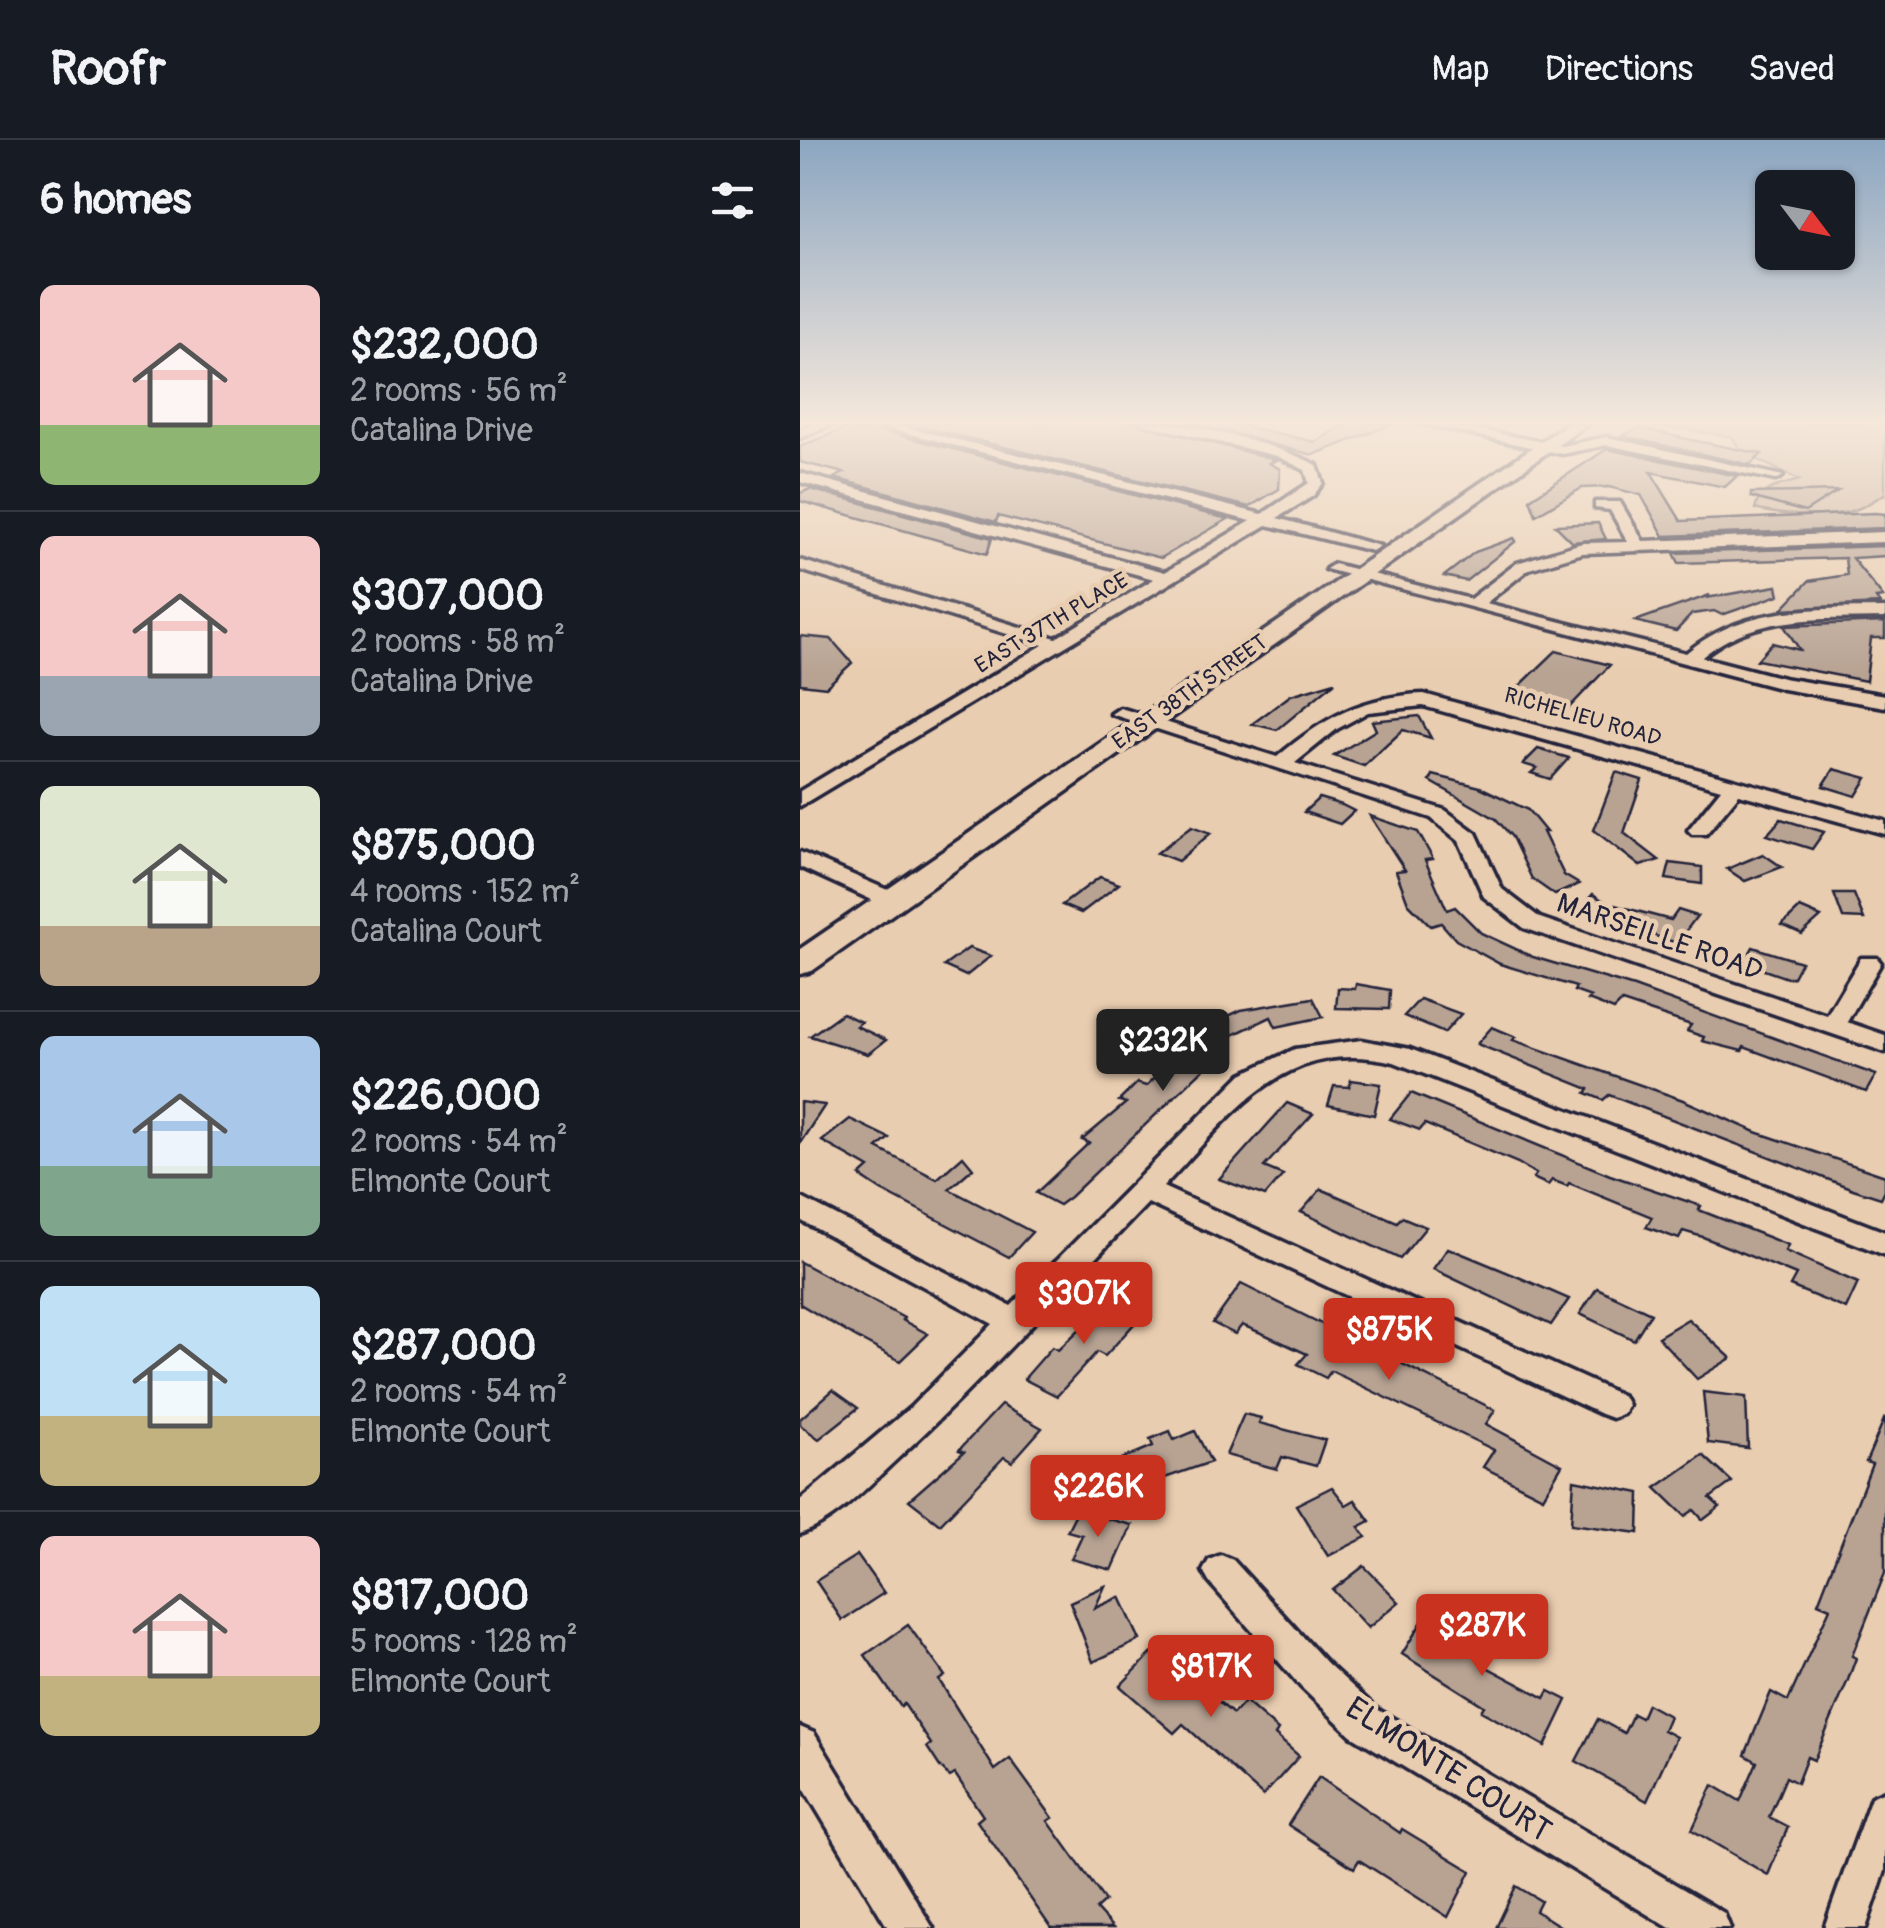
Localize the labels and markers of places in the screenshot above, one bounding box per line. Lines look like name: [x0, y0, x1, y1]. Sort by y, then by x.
pin: $232K: [1093, 1009, 1233, 1094]
pin: $307K: [1014, 1262, 1154, 1347]
pin: $875K: [1319, 1298, 1459, 1383]
pin: $226K: [1028, 1455, 1168, 1540]
pin: $287K: [1412, 1594, 1552, 1679]
pin: $817K: [1141, 1635, 1281, 1720]

